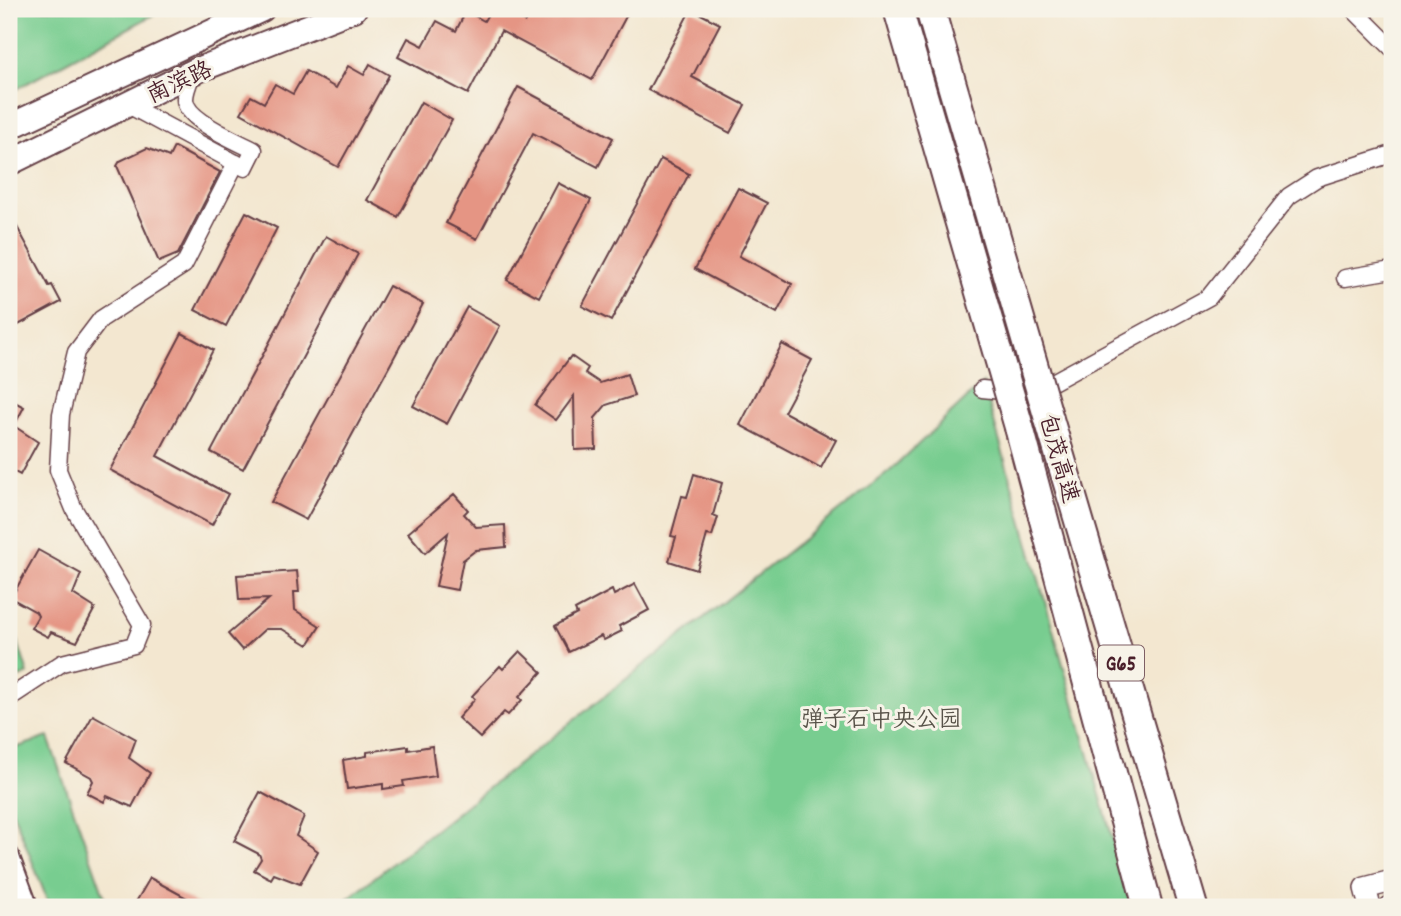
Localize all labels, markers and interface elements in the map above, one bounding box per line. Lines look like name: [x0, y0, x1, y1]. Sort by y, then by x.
street label: 南滨路: [142, 55, 219, 114]
street label: 包茂高速: [1028, 410, 1085, 508]
road number: G65: [1098, 646, 1144, 680]
park label: 弹子石中央公园: [801, 705, 962, 738]

